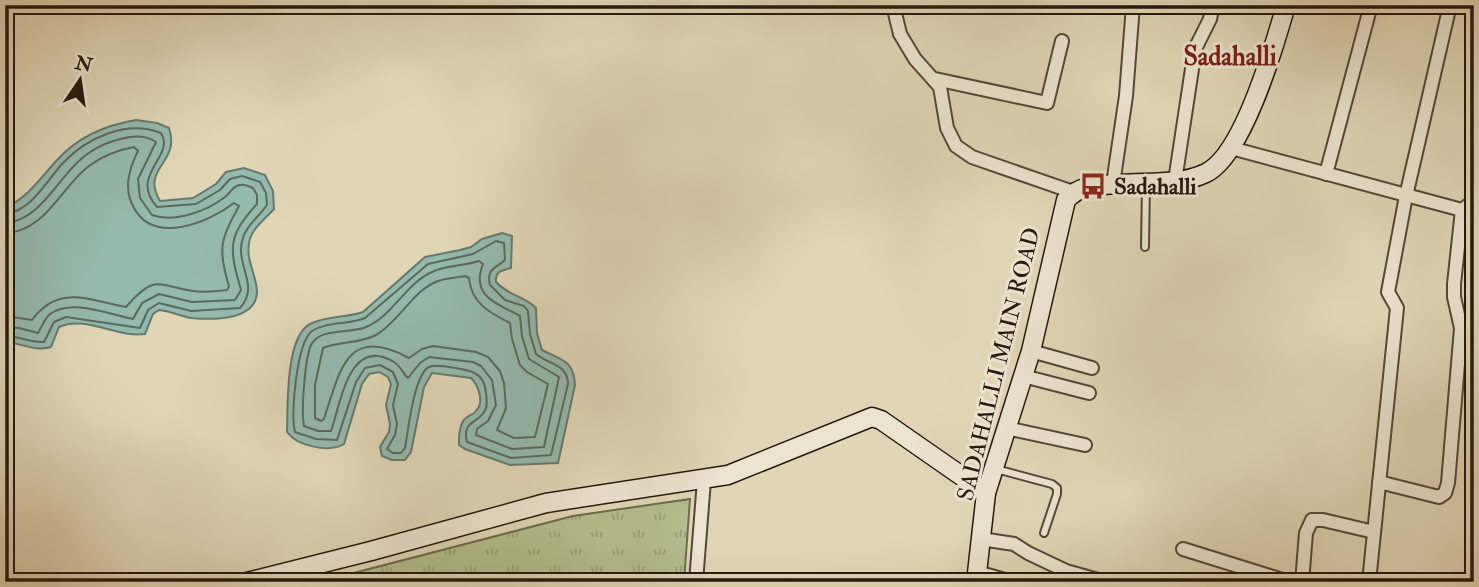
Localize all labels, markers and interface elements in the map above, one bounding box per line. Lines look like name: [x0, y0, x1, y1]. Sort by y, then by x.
district label: Sadahalli: [1183, 41, 1277, 73]
north arrow: [46, 46, 116, 116]
text: N: [72, 51, 96, 78]
bus stop icon: Sadahalli: [1078, 171, 1108, 201]
place label: Sadahalli: [1114, 172, 1196, 201]
street label: SADAHALLI MAIN ROAD: [950, 224, 1047, 504]

